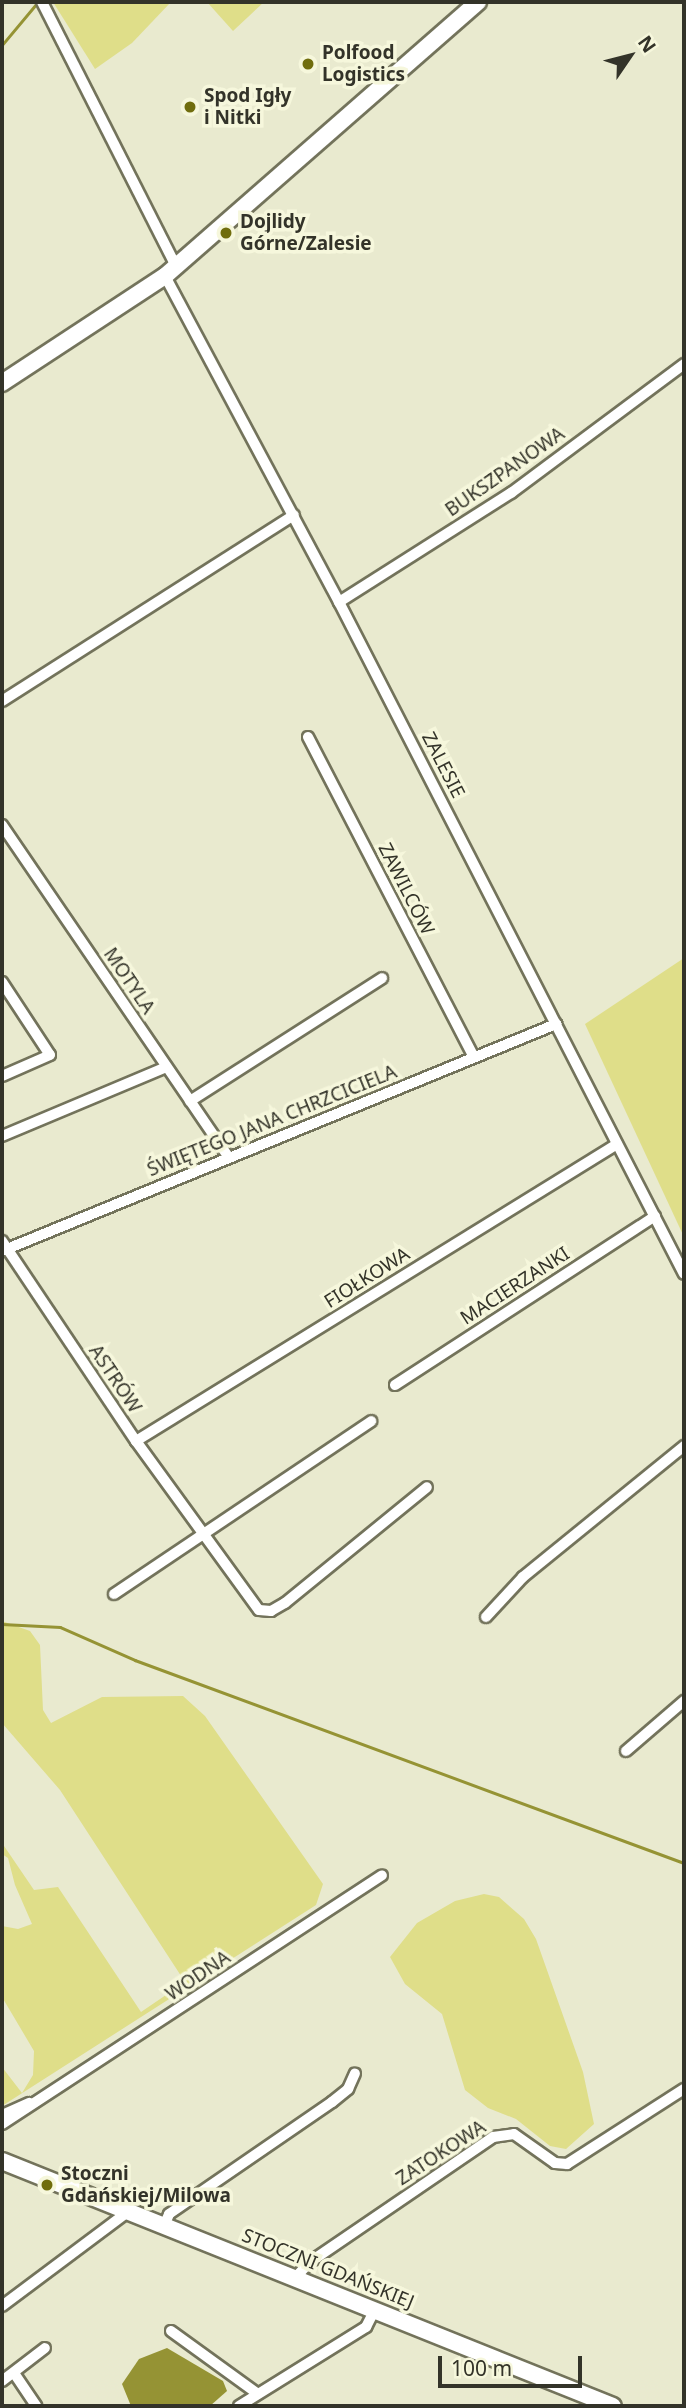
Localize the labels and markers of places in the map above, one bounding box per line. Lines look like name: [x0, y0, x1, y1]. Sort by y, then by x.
place label: Polfood Logistics: [322, 42, 405, 86]
marker: Polfood Logistics: [300, 56, 316, 72]
place label: Spod Igły i Nitki: [204, 85, 291, 129]
marker: Spod Igły i Nitki: [182, 99, 198, 115]
place label: Dojlidy Górne/Zalesie: [240, 211, 372, 255]
marker: Dojlidy Górne/Zalesie: [218, 225, 234, 241]
place label: Stoczni Gdańskiej/Milowa: [61, 2163, 231, 2207]
marker: Stoczni Gdańskiej/Milowa: [39, 2177, 55, 2193]

